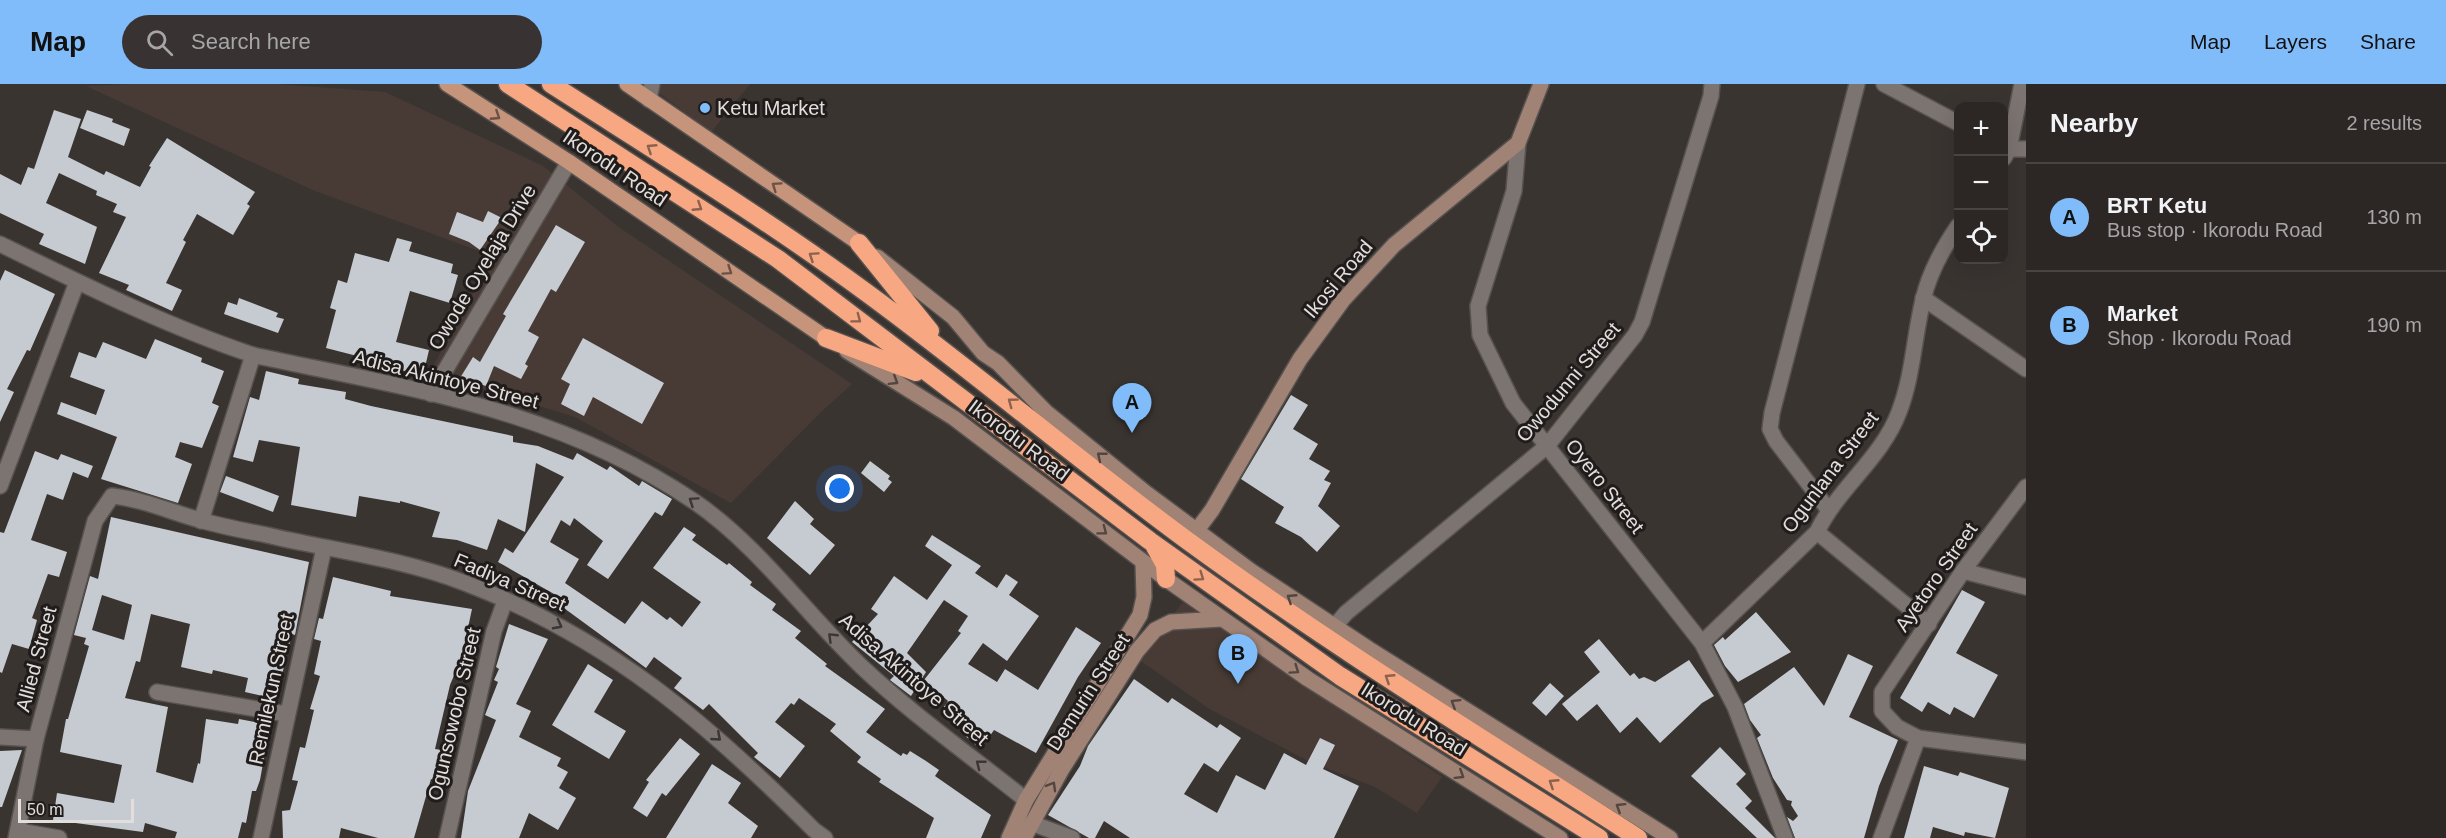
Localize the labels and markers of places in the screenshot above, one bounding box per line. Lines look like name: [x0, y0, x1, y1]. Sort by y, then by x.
place label: Ketu Market: [717, 97, 825, 119]
marker: Ketu Market: [698, 101, 712, 115]
pin: A: [1112, 384, 1152, 433]
pin: B: [1218, 634, 1258, 684]

